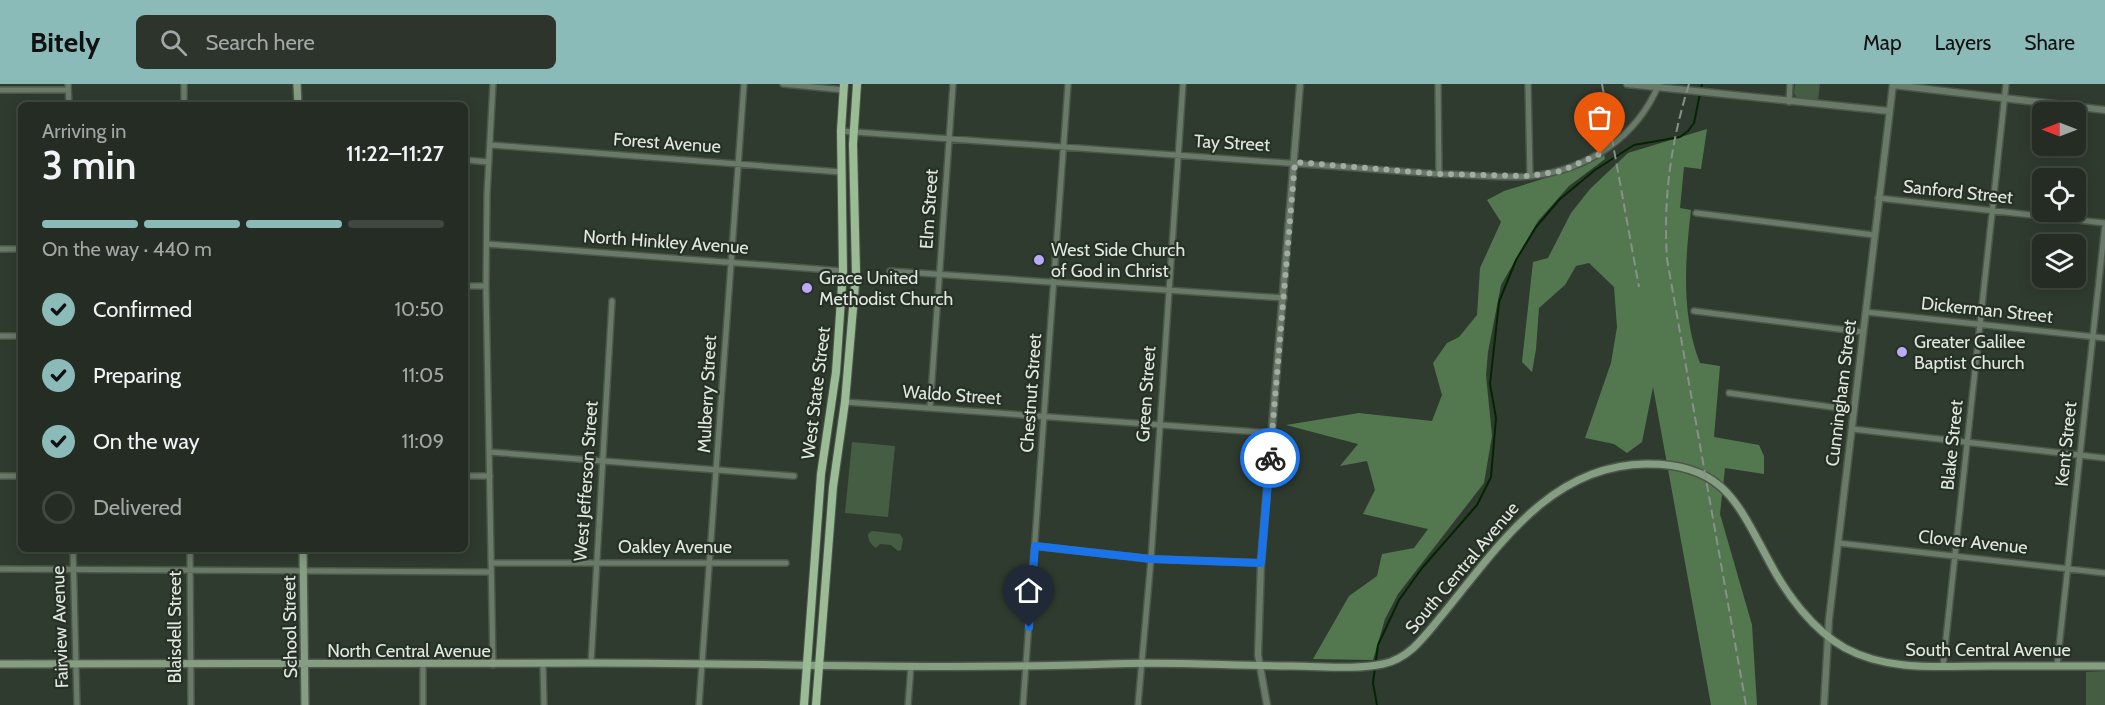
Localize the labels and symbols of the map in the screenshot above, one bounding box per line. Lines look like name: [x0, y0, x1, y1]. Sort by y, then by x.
pin: [1574, 92, 1625, 154]
north arrow: [2032, 102, 2086, 156]
street label: Forest Avenue: [612, 128, 722, 158]
street label: Tay Street: [1193, 130, 1271, 156]
street label: Elm Street: [915, 168, 943, 250]
street label: Sanford Street: [1902, 175, 2014, 209]
street label: North Hinkley Avenue: [582, 225, 750, 259]
place label: West Side Church of God in Christ: [1051, 239, 1185, 282]
marker: West Side Church of God in Christ: [1032, 253, 1046, 267]
place label: Grace United Methodist Church: [819, 267, 953, 310]
marker: Grace United Methodist Church: [800, 281, 814, 295]
street label: Dickerman Street: [1920, 292, 2054, 328]
street label: Cunningham Street: [1821, 318, 1861, 468]
street label: West State Street: [797, 325, 835, 461]
place label: Greater Galilee Baptist Church: [1914, 331, 2025, 374]
street label: Chestnut Street: [1016, 333, 1046, 453]
street label: Mulberry Street: [693, 334, 721, 454]
street label: Green Street: [1132, 345, 1160, 443]
marker: Greater Galilee Baptist Church: [1895, 345, 1909, 359]
street label: Waldo Street: [902, 381, 1002, 409]
street label: Blake Street: [1936, 399, 1968, 491]
street label: West Jefferson Street: [569, 400, 603, 562]
street label: Kent Street: [2051, 401, 2081, 487]
courier: [1240, 428, 1300, 488]
street label: South Central Avenue: [1400, 498, 1524, 638]
street label: Clover Avenue: [1917, 525, 2029, 559]
street label: Oakley Avenue: [618, 536, 732, 558]
street label: Fairview Avenue: [47, 565, 73, 689]
pin: [1003, 565, 1054, 627]
street label: Blaisdell Street: [164, 571, 186, 683]
street label: School Street: [278, 575, 302, 679]
street label: South Central Avenue: [1905, 639, 2071, 661]
street label: North Central Avenue: [327, 640, 491, 662]

